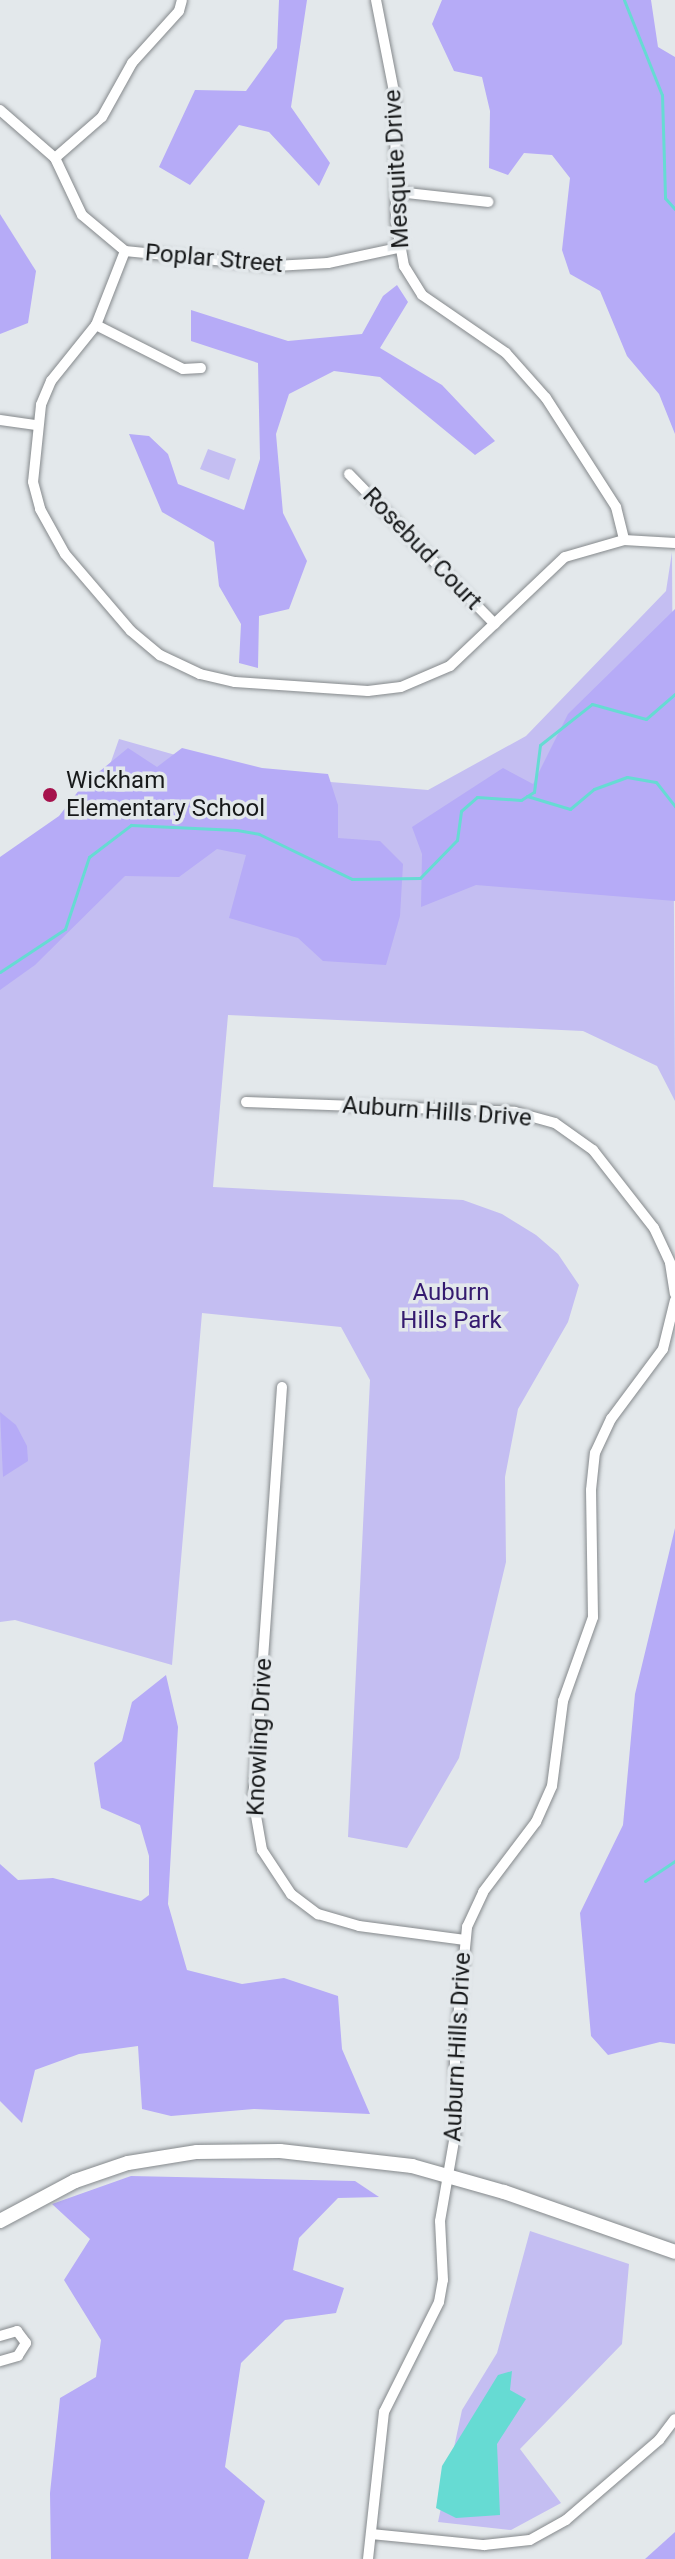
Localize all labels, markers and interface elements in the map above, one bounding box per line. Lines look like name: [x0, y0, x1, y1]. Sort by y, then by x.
street label: Mesquite Drive: [378, 89, 416, 249]
street label: Poplar Street: [144, 239, 284, 279]
street label: Rosebud Court: [356, 482, 488, 616]
place label: Wickham Elementary School: [66, 767, 265, 823]
marker: Wickham Elementary School: [41, 786, 59, 804]
street label: Auburn Hills Drive: [341, 1091, 533, 1133]
park label: Auburn Hills Park: [400, 1279, 502, 1335]
street label: Knowling Drive: [241, 1657, 279, 1817]
street label: Auburn Hills Drive: [439, 1952, 477, 2142]

